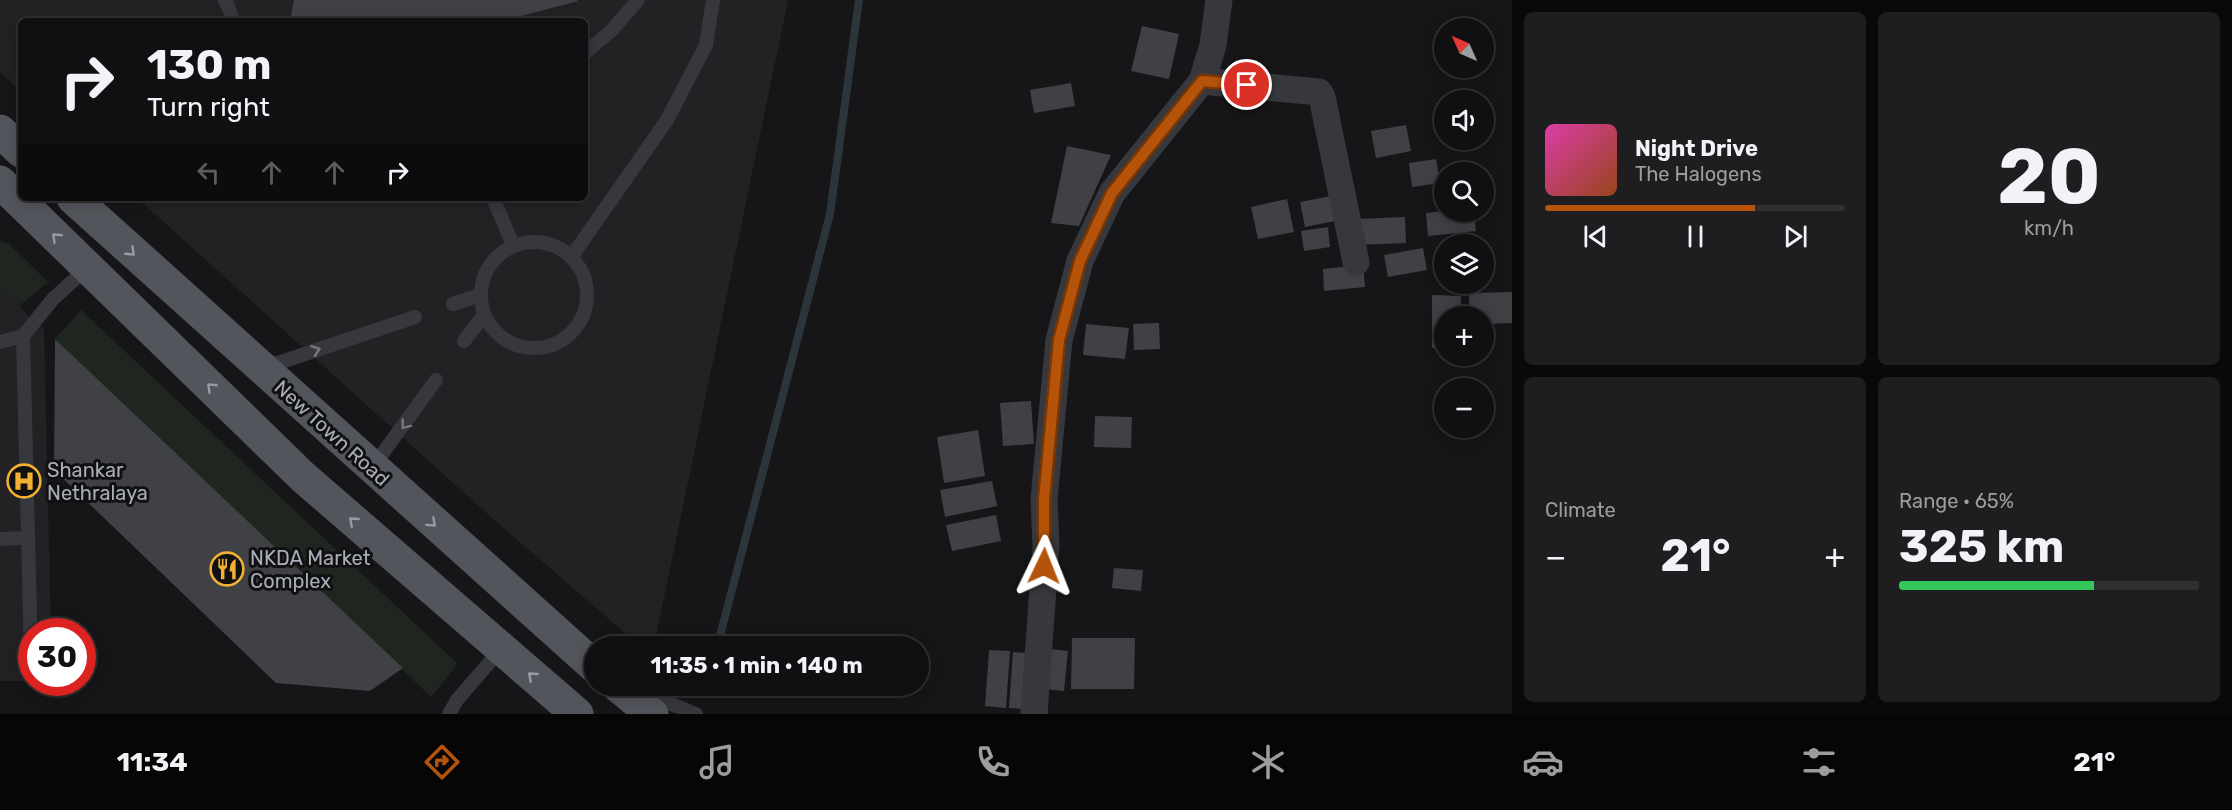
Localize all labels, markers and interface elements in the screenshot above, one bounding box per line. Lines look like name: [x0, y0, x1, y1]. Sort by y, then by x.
north arrow: [1434, 18, 1494, 78]
map controls: [1434, 18, 1494, 438]
text: 130 m: [147, 40, 272, 90]
icon: right: [48, 42, 126, 120]
pin: [1221, 59, 1272, 110]
icon: arrive: [1230, 68, 1263, 101]
button: sound: [1434, 90, 1494, 150]
text: Turn right: [147, 91, 270, 123]
text: 20: [1997, 130, 2101, 223]
text: Night Drive: [1635, 135, 1758, 162]
icon: left: [192, 156, 225, 189]
icon: ahead: [255, 156, 288, 189]
icon: ahead: [318, 156, 351, 189]
icon: right: [381, 156, 414, 189]
button: search: [1434, 162, 1494, 222]
text: The Halogens: [1635, 162, 1762, 186]
text: km/h: [2024, 216, 2074, 240]
icon: previous: [1579, 220, 1612, 253]
icon: pause: [1679, 220, 1712, 253]
icon: next: [1779, 220, 1812, 253]
one-way arrow: [53, 233, 64, 244]
button: layers: [1434, 234, 1494, 294]
one-way arrow: [125, 245, 135, 256]
button: +: [1434, 306, 1494, 366]
one-way arrow: [311, 345, 321, 358]
street label: New Town Road: [270, 375, 394, 491]
button: −: [1434, 378, 1494, 438]
one-way arrow: [207, 384, 218, 395]
one-way arrow: [401, 418, 412, 429]
place label: Shankar Nethralaya: [47, 458, 148, 505]
hospital icon: Shankar Nethralaya: [6, 463, 42, 499]
text: Range · 65%: [1899, 489, 2014, 513]
text: Climate: [1545, 498, 1616, 522]
one-way arrow: [426, 516, 436, 527]
one-way arrow: [349, 517, 360, 528]
text: 325 km: [1899, 520, 2064, 573]
text: 21°: [1660, 529, 1731, 582]
position arrow: [1012, 534, 1076, 598]
text: −: [1545, 537, 1566, 576]
text: +: [1824, 537, 1845, 576]
place label: NKDA Market Complex: [250, 546, 371, 593]
restaurant icon: NKDA Market Complex: [209, 551, 245, 587]
speed limit sign: 30: [18, 618, 96, 696]
text: 11:35 · 1 min · 140 m: [650, 652, 863, 679]
one-way arrow: [528, 672, 539, 683]
icon: directions: [421, 741, 463, 783]
icon: music: [696, 741, 738, 783]
icon: phone: [972, 741, 1014, 783]
icon: climate: [1247, 741, 1289, 783]
icon: car: [1522, 741, 1564, 783]
icon: filters: [1798, 741, 1840, 783]
text: 11:34: [117, 746, 188, 778]
text: 21°: [2073, 746, 2115, 778]

